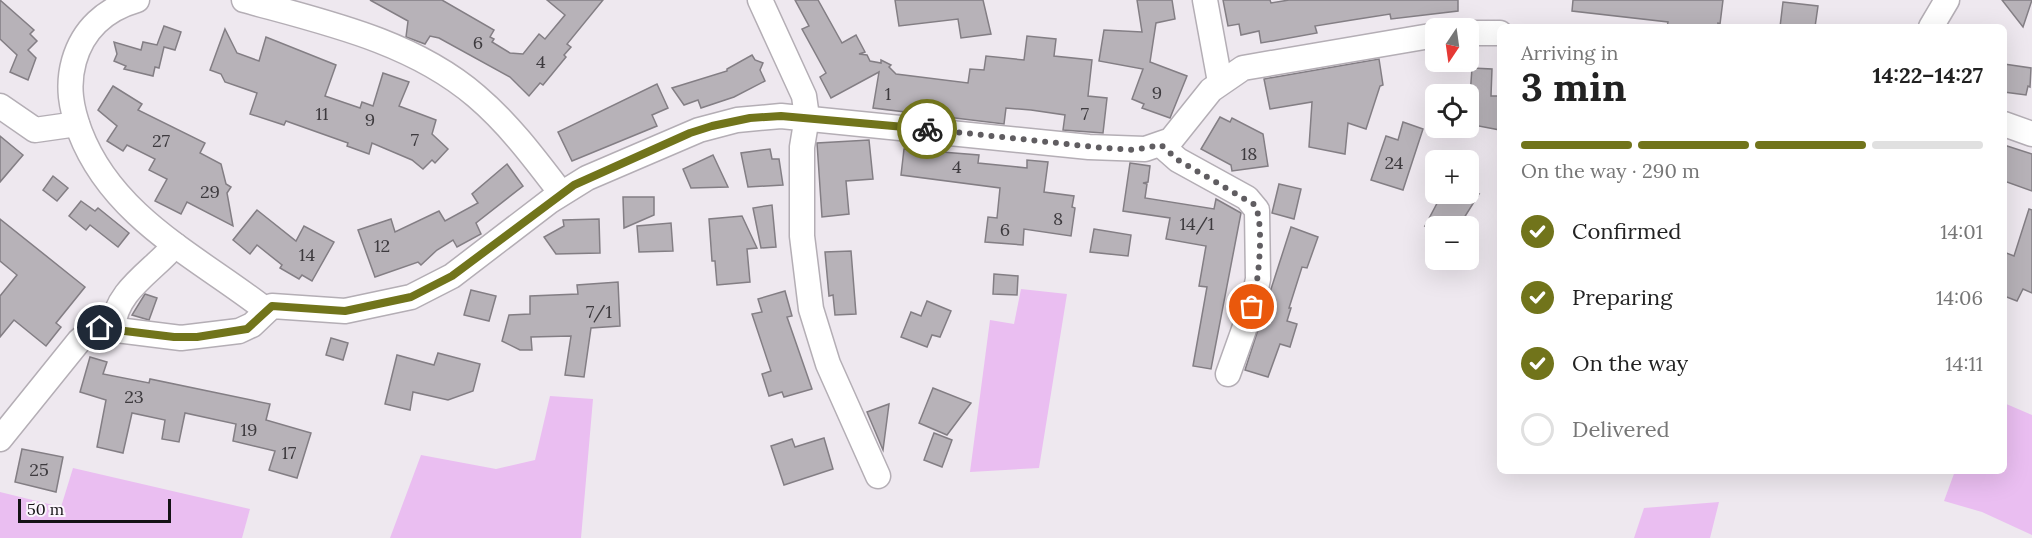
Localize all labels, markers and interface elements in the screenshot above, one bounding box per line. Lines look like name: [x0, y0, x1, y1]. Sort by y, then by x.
north arrow: [1425, 18, 1479, 72]
map controls: [1425, 18, 1479, 270]
house number: 6: [473, 31, 483, 54]
text: Arriving in: [1521, 40, 1618, 65]
house number: 4: [536, 50, 546, 73]
text: 14:22–14:27: [1873, 61, 1983, 89]
text: 3 min: [1521, 62, 1627, 112]
house number: 9: [1152, 81, 1162, 104]
house number: 1: [885, 82, 891, 105]
button: locate: [1425, 84, 1479, 138]
courier: [897, 99, 957, 159]
house number: 11: [315, 102, 329, 125]
house number: 7: [1081, 102, 1089, 125]
house number: 9: [365, 108, 375, 131]
icon: bike: [911, 113, 944, 146]
house number: 7: [411, 128, 419, 151]
house number: 27: [152, 129, 170, 152]
house number: 18: [1241, 142, 1257, 165]
button: +: [1425, 150, 1479, 204]
house number: 24: [1384, 151, 1404, 174]
house number: 4: [952, 155, 962, 178]
text: On the way · 290 m: [1521, 158, 1700, 183]
house number: 29: [200, 180, 220, 203]
house number: 8: [1053, 207, 1063, 230]
house number: 14/1: [1180, 212, 1214, 235]
icon: check: [1521, 215, 1554, 248]
button: −: [1425, 216, 1479, 270]
text: Confirmed: [1572, 217, 1681, 245]
house number: 6: [1000, 218, 1010, 241]
text: 14:01: [1940, 219, 1983, 244]
house number: 12: [374, 234, 390, 257]
house number: 14: [299, 243, 315, 266]
pin: [1226, 281, 1277, 332]
icon: check: [1521, 281, 1554, 314]
text: Preparing: [1572, 283, 1672, 311]
text: 14:06: [1936, 285, 1983, 310]
icon: bag: [1235, 290, 1268, 323]
house number: 7/1: [586, 300, 612, 323]
pin: [74, 302, 125, 353]
icon: home: [83, 311, 116, 344]
icon: check: [1521, 347, 1554, 380]
text: On the way: [1572, 349, 1688, 377]
text: 14:11: [1945, 351, 1983, 376]
house number: 23: [124, 385, 144, 408]
text: Delivered: [1572, 415, 1670, 443]
house number: 19: [241, 418, 257, 441]
house number: 17: [282, 441, 296, 464]
house number: 25: [29, 458, 49, 481]
scale bar: [18, 496, 171, 524]
text: 50 m: [27, 499, 64, 519]

